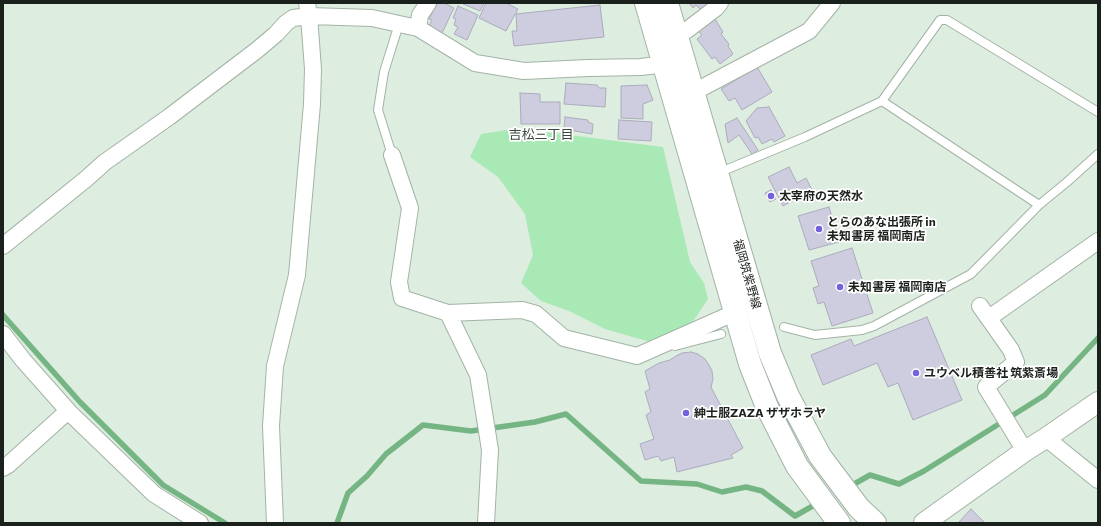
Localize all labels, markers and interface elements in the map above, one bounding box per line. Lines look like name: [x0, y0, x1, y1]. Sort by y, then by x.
district label: 吉松三丁目: [509, 127, 573, 143]
place label: 太宰府の天然水: [779, 189, 863, 203]
marker: 太宰府の天然水: [766, 191, 776, 201]
place label: とらのあな出張所 in 未知書房 福岡南店: [827, 215, 936, 243]
marker: とらのあな出張所 in 未知書房 福岡南店: [814, 224, 824, 234]
street label: 福岡筑紫野線: [730, 237, 764, 311]
place label: 未知書房 福岡南店: [848, 280, 946, 294]
marker: 未知書房 福岡南店: [835, 282, 845, 292]
place label: ユウベル積善社 筑紫斎場: [924, 366, 1058, 380]
marker: ユウベル積善社 筑紫斎場: [911, 368, 921, 378]
place label: 紳士服ZAZA ザザホラヤ: [694, 406, 826, 420]
marker: 紳士服ZAZA ザザホラヤ: [681, 408, 691, 418]

